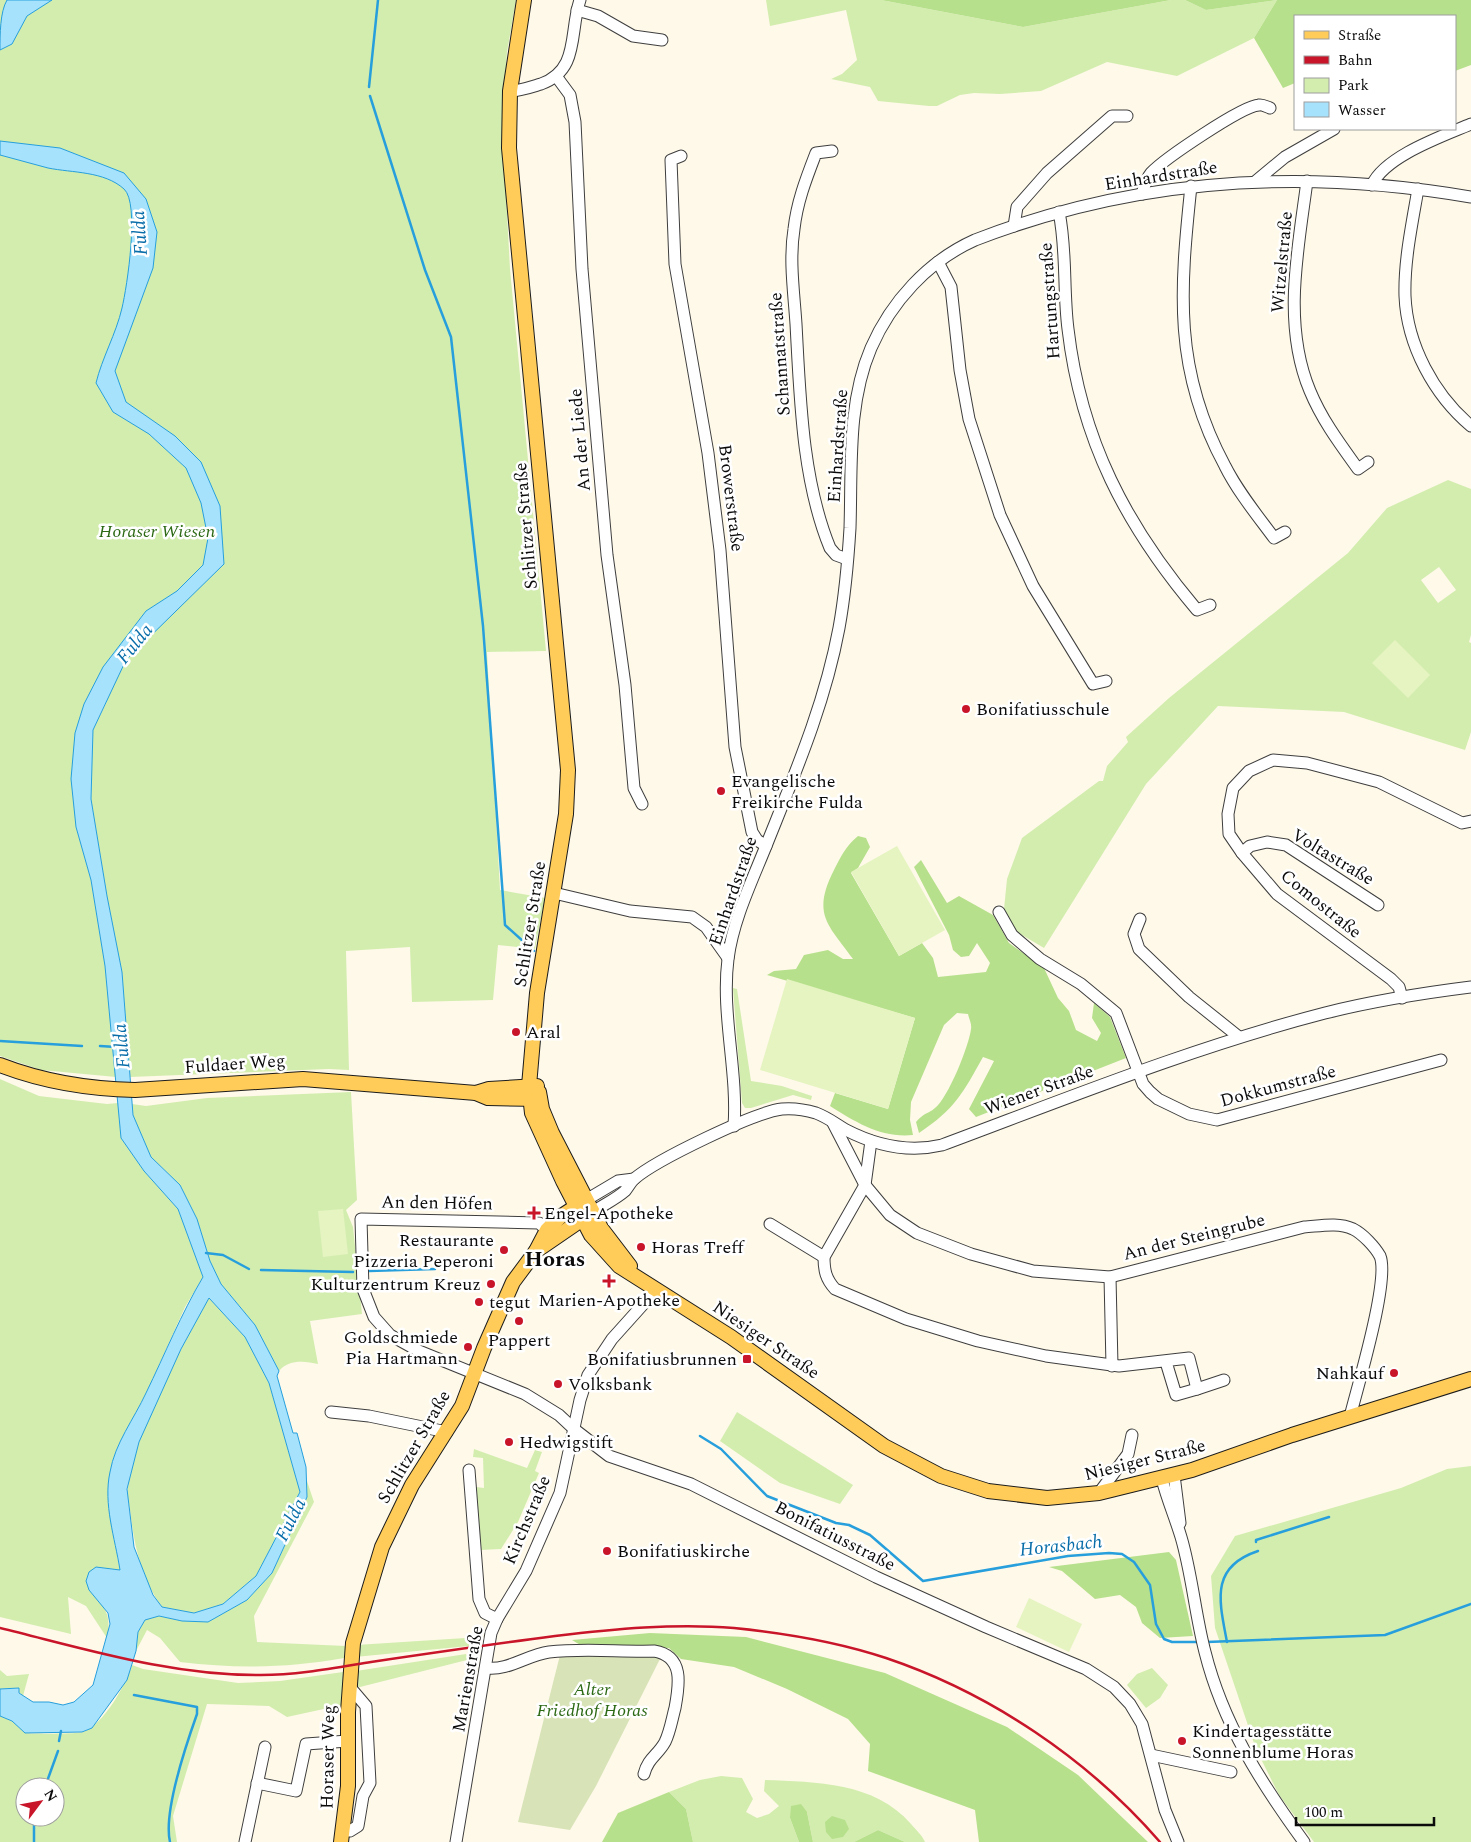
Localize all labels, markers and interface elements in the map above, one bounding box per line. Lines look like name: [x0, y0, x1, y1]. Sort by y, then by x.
legend: [1294, 15, 1456, 130]
text: Straße: [1338, 24, 1381, 47]
text: Bahn: [1338, 49, 1373, 72]
text: Park: [1338, 74, 1369, 97]
text: Wasser: [1338, 99, 1386, 122]
street label: Einhardstraße: [1103, 154, 1219, 198]
water label: Fulda: [124, 209, 156, 257]
street label: Witzelstraße: [1264, 210, 1300, 314]
street label: Hartungstraße: [1032, 242, 1068, 360]
street label: Schannatstraße: [762, 291, 798, 417]
street label: An der Liede: [562, 387, 598, 493]
street label: Einhardstraße: [821, 388, 855, 504]
street label: Browerstraße: [711, 443, 751, 553]
street label: Schlitzer Straße: [507, 461, 545, 591]
park label: Horaser Wiesen: [99, 518, 216, 545]
water label: Fulda: [110, 617, 161, 671]
place label: Bonifatiusschule: [976, 696, 1109, 723]
marker: Bonifatiusschule: [960, 703, 972, 715]
place label: Evangelische Freikirche Fulda: [731, 768, 863, 816]
marker: Evangelische Freikirche Fulda: [715, 785, 727, 797]
street label: Voltastraße: [1286, 822, 1380, 892]
street label: Einhardstraße: [702, 833, 764, 949]
street label: Schlitzer Straße: [507, 859, 553, 989]
street label: Comostraße: [1274, 863, 1368, 945]
place label: Aral: [526, 1019, 561, 1046]
water label: Fulda: [106, 1022, 138, 1070]
marker: Aral: [510, 1026, 522, 1038]
street label: Fuldaer Weg: [184, 1047, 286, 1081]
street label: Wiener Straße: [981, 1058, 1097, 1122]
street label: Dokkumstraße: [1217, 1058, 1339, 1114]
street label: An den Höfen: [381, 1189, 493, 1217]
place label: Engel-Apotheke: [544, 1200, 673, 1227]
street label: An der Steingrube: [1120, 1206, 1268, 1268]
marker: Engel-Apotheke: [528, 1207, 540, 1219]
place label: Restaurante Pizzeria Peperoni: [353, 1227, 494, 1275]
place label: Horas Treff: [651, 1234, 745, 1261]
marker: Horas Treff: [635, 1241, 647, 1253]
district label: Horas: [525, 1243, 585, 1276]
marker: Restaurante Pizzeria Peperoni: [498, 1244, 510, 1256]
place label: Kulturzentrum Kreuz: [311, 1271, 481, 1298]
marker: Marien-Apotheke: [603, 1275, 615, 1287]
marker: Kulturzentrum Kreuz: [485, 1278, 497, 1290]
place label: Marien-Apotheke: [538, 1287, 680, 1314]
place label: tegut: [489, 1289, 530, 1316]
street label: Niesiger Straße: [707, 1294, 825, 1386]
marker: tegut: [473, 1296, 485, 1308]
marker: Pappert: [513, 1315, 525, 1327]
place label: Goldschmiede Pia Hartmann: [344, 1324, 458, 1372]
place label: Pappert: [488, 1327, 550, 1354]
marker: Goldschmiede Pia Hartmann: [462, 1341, 474, 1353]
place label: Bonifatiusbrunnen: [587, 1346, 737, 1373]
marker: Bonifatiusbrunnen: [741, 1353, 753, 1365]
place label: Nahkauf: [1316, 1360, 1386, 1387]
marker: Nahkauf: [1388, 1367, 1400, 1379]
place label: Volksbank: [568, 1371, 652, 1398]
marker: Volksbank: [552, 1378, 564, 1390]
street label: Schlitzer Straße: [371, 1385, 457, 1509]
place label: Hedwigstift: [519, 1429, 613, 1456]
street label: Niesiger Straße: [1082, 1432, 1208, 1488]
marker: Hedwigstift: [503, 1436, 515, 1448]
street label: Kirchstraße: [496, 1471, 558, 1569]
water label: Fulda: [268, 1493, 314, 1547]
street label: Bonifatiusstraße: [770, 1494, 900, 1578]
water label: Horasbach: [1018, 1527, 1104, 1565]
place label: Bonifatiuskirche: [617, 1538, 750, 1565]
marker: Bonifatiuskirche: [601, 1545, 613, 1557]
street label: Marienstraße: [445, 1624, 491, 1734]
park label: Alter Friedhof Horas: [536, 1676, 648, 1724]
street label: Horaser Weg: [314, 1705, 342, 1809]
place label: Kindertagesstätte Sonnenblume Horas: [1192, 1718, 1354, 1766]
marker: Kindertagesstätte Sonnenblume Horas: [1176, 1735, 1188, 1747]
north arrow: [15, 1777, 65, 1827]
text: N: [39, 1785, 63, 1806]
scale bar: [1296, 1794, 1434, 1826]
text: 100 m: [1304, 1801, 1343, 1824]

